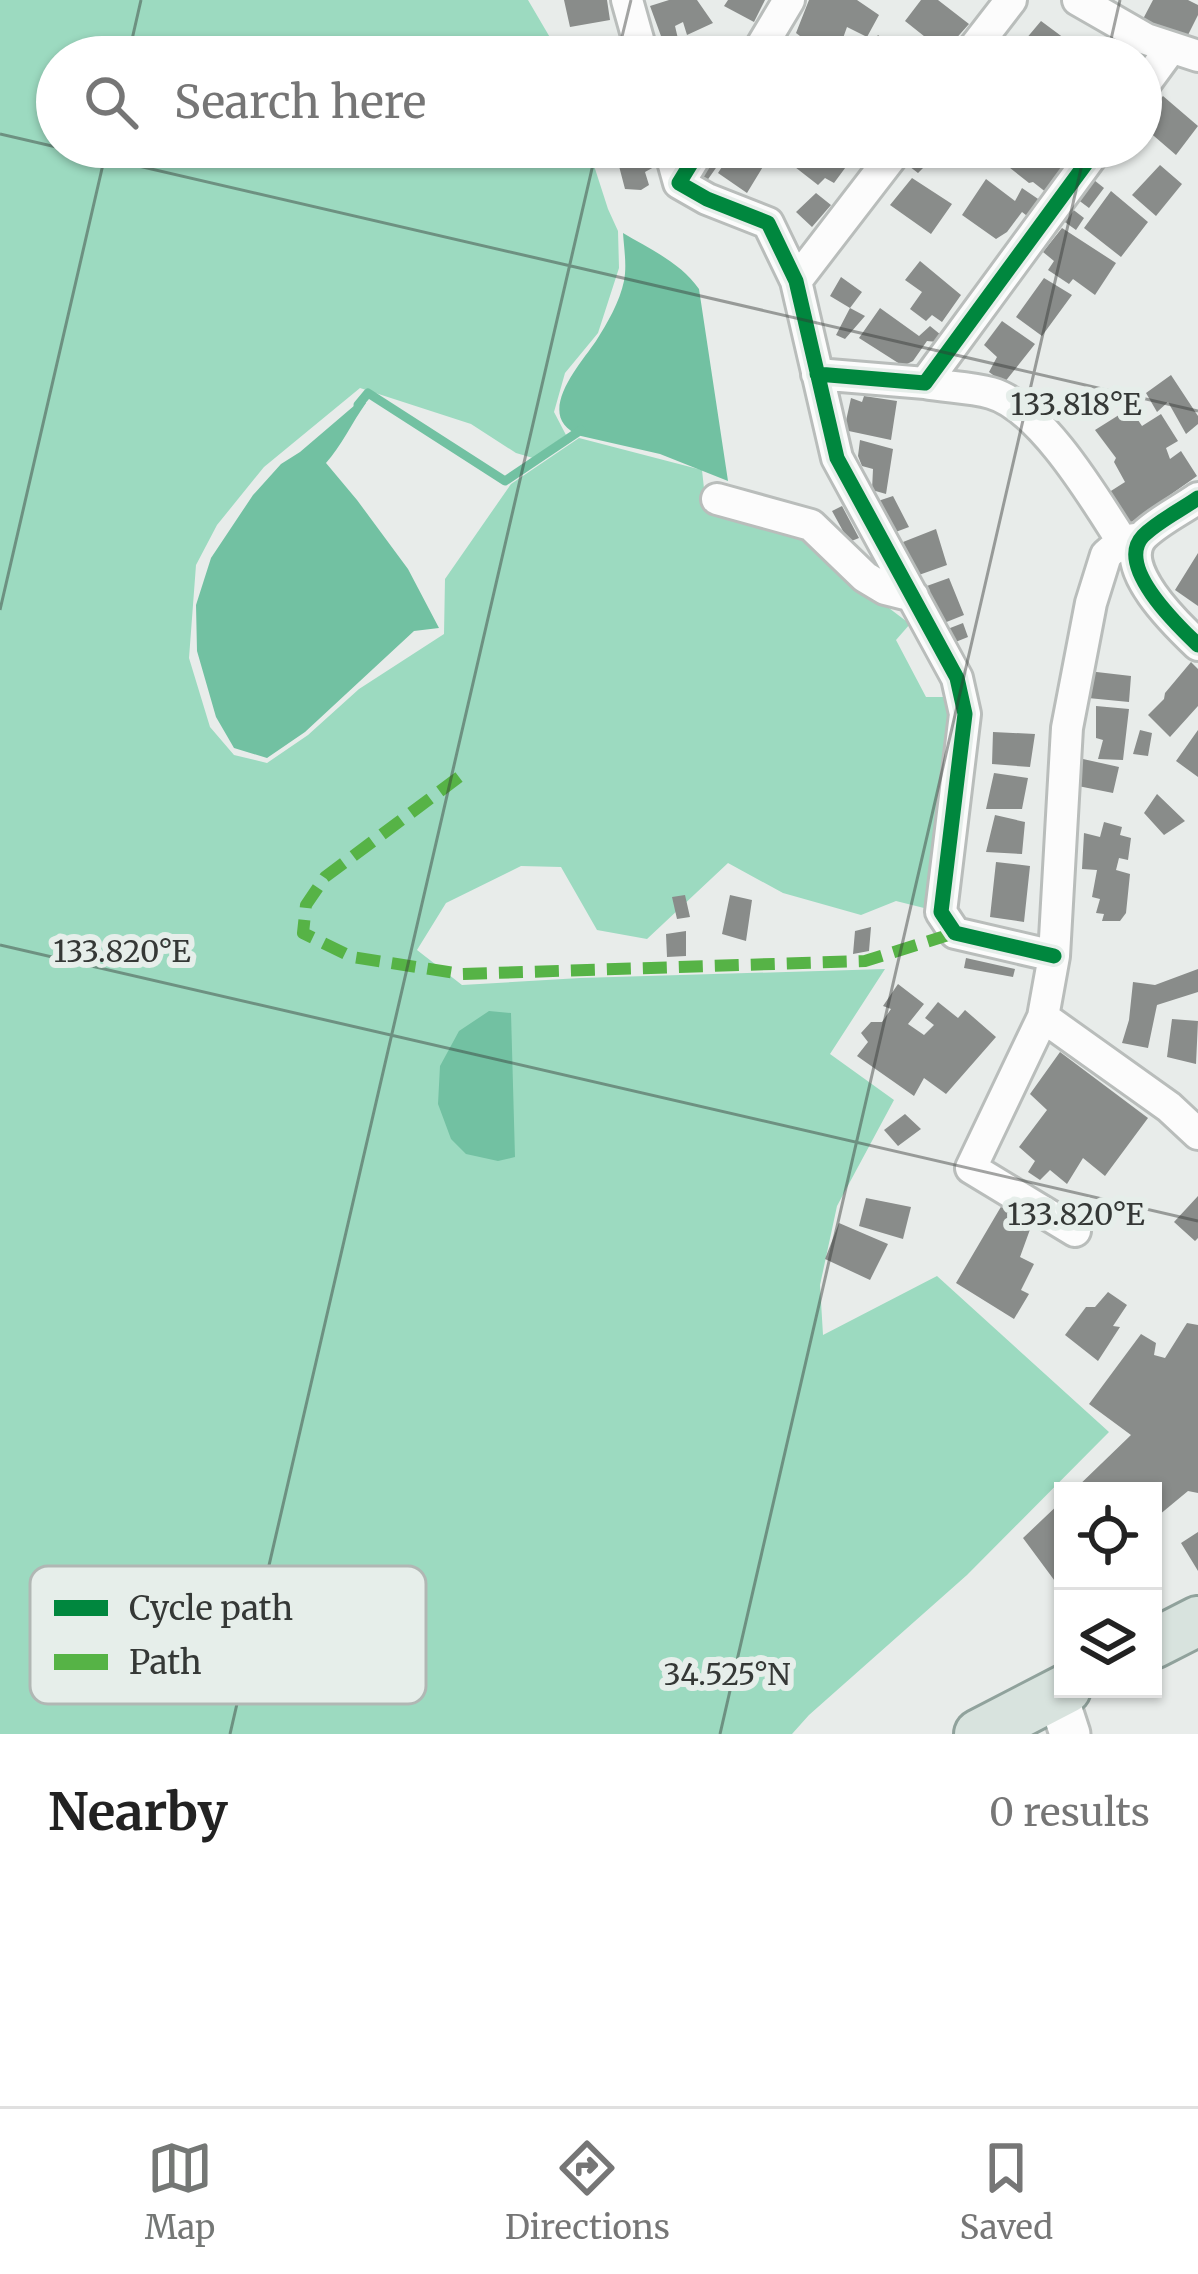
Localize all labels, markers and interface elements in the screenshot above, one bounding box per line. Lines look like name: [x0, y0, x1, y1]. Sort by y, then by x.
search box: [36, 36, 1162, 168]
icon: search: [78, 69, 144, 135]
text: Search here: [174, 74, 426, 130]
text: 133.818°E: [1010, 385, 1142, 423]
text: 133.820°E: [53, 932, 191, 970]
text: 133.820°E: [1007, 1195, 1145, 1233]
map controls: [1054, 1482, 1162, 1698]
button: locate: [1054, 1482, 1162, 1590]
legend: [30, 1566, 426, 1704]
text: Cycle path: [129, 1588, 293, 1629]
button: layers: [1054, 1590, 1162, 1698]
text: Path: [129, 1642, 202, 1683]
text: 34.525°N: [664, 1655, 790, 1693]
text: Nearby: [48, 1780, 228, 1844]
text: 0 results: [989, 1788, 1150, 1837]
tab: Map: [145, 2135, 215, 2248]
tab: Directions: [505, 2135, 670, 2248]
tab: Saved: [960, 2135, 1053, 2248]

